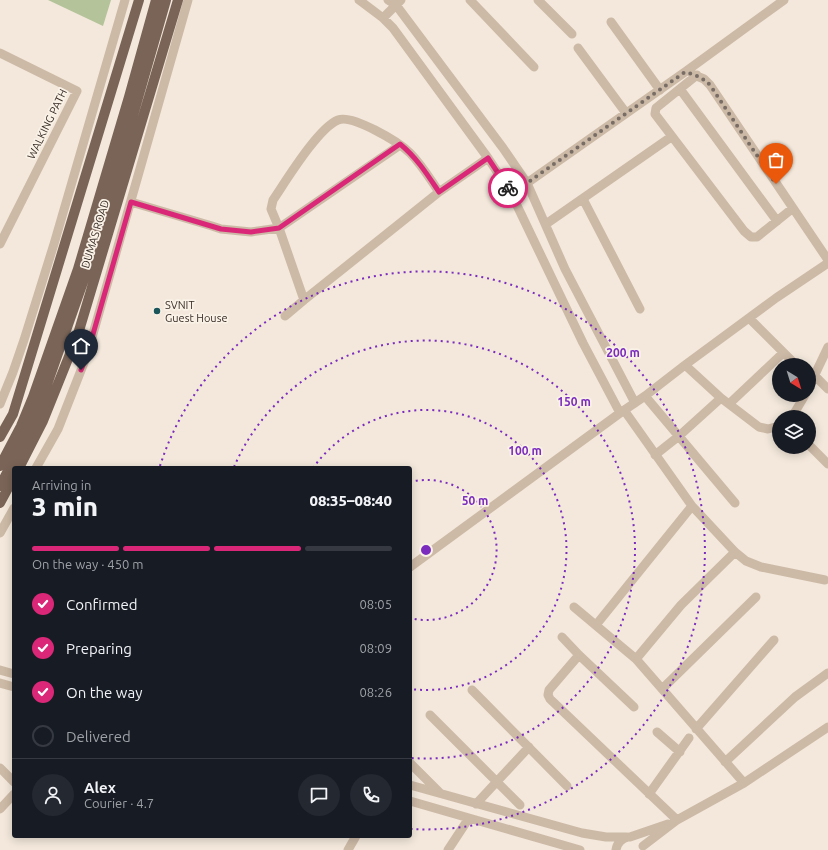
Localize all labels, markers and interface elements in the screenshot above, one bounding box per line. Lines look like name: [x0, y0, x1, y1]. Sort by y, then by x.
street label: WALKING PATH: [25, 87, 69, 161]
pin: [759, 143, 793, 184]
icon: bag: [765, 149, 787, 171]
courier: [488, 168, 528, 208]
icon: bike: [497, 177, 519, 199]
street label: DUMAS ROAD: [79, 198, 111, 270]
place label: SVNIT Guest House: [165, 299, 228, 324]
marker: SVNIT Guest House: [152, 306, 162, 316]
pin: [64, 329, 98, 370]
icon: home: [70, 335, 92, 357]
text: 200 m: [606, 346, 640, 359]
north arrow: [772, 358, 816, 402]
map controls: [772, 358, 816, 454]
text: 150 m: [557, 395, 591, 408]
button: layers: [772, 410, 816, 454]
text: 100 m: [508, 444, 542, 457]
text: Arriving in: [32, 478, 91, 492]
text: 3 min: [32, 492, 98, 521]
text: 08:35–08:40: [309, 492, 392, 509]
text: 50 m: [462, 494, 488, 507]
centre of rings: [419, 543, 433, 557]
text: On the way · 450 m: [32, 557, 144, 571]
icon: check: [32, 593, 54, 615]
text: Confirmed: [66, 596, 138, 613]
text: 08:05: [359, 597, 392, 611]
icon: check: [32, 637, 54, 659]
text: Preparing: [66, 640, 132, 657]
text: 08:09: [359, 641, 392, 655]
icon: check: [32, 681, 54, 703]
text: On the way: [66, 684, 142, 701]
text: 08:26: [359, 685, 392, 699]
text: Delivered: [66, 728, 131, 745]
button: person: [32, 774, 74, 816]
button: chat: [298, 774, 340, 816]
button: phone: [350, 774, 392, 816]
text: Alex: [84, 779, 116, 796]
text: Courier · 4.7: [84, 796, 154, 810]

